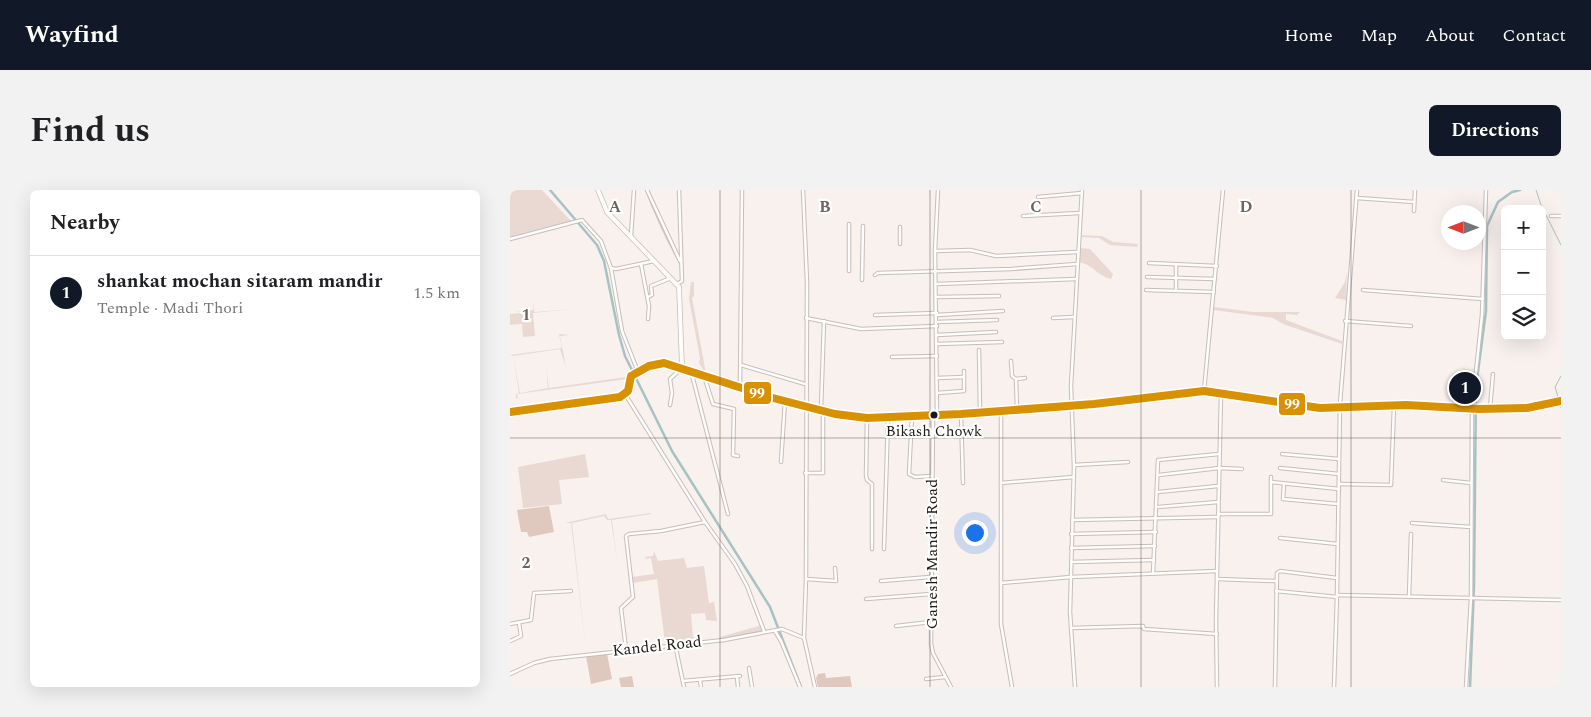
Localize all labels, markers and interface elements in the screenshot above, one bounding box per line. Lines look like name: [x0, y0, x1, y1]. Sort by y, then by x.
text: Wayfind: [25, 17, 119, 53]
text: Home: [1284, 22, 1333, 49]
text: Map: [1361, 22, 1397, 49]
text: About: [1425, 22, 1475, 49]
text: Contact: [1503, 22, 1566, 49]
text: Find us: [30, 104, 150, 157]
button: Directions: [1429, 105, 1561, 156]
text: A: [609, 195, 622, 219]
text: B: [819, 195, 831, 219]
text: C: [1030, 195, 1042, 219]
text: D: [1240, 195, 1253, 219]
north arrow: [1441, 205, 1486, 250]
map controls: [1501, 205, 1546, 340]
button: +: [1501, 205, 1546, 250]
text: Nearby: [50, 207, 120, 239]
button: −: [1501, 250, 1546, 295]
text: shankat mochan sitaram mandir: [97, 267, 382, 296]
text: 1: [62, 281, 70, 305]
text: 1.5 km: [413, 281, 460, 305]
button: layers: [1501, 295, 1546, 340]
text: Temple · Madi Thori: [97, 296, 243, 320]
text: 1: [522, 303, 530, 327]
pin: 1: [1449, 369, 1481, 407]
line badge: 99: [743, 381, 772, 405]
text: 99: [749, 383, 765, 404]
line badge: 99: [1278, 392, 1306, 416]
text: 99: [1284, 394, 1300, 415]
marker: Bikash Chowk: [929, 410, 939, 420]
place label: Bikash Chowk: [886, 420, 982, 443]
street label: Ganesh Mandir Road: [920, 479, 944, 629]
your location: [962, 520, 988, 546]
text: 2: [522, 551, 531, 575]
street label: Kandel Road: [611, 629, 703, 663]

